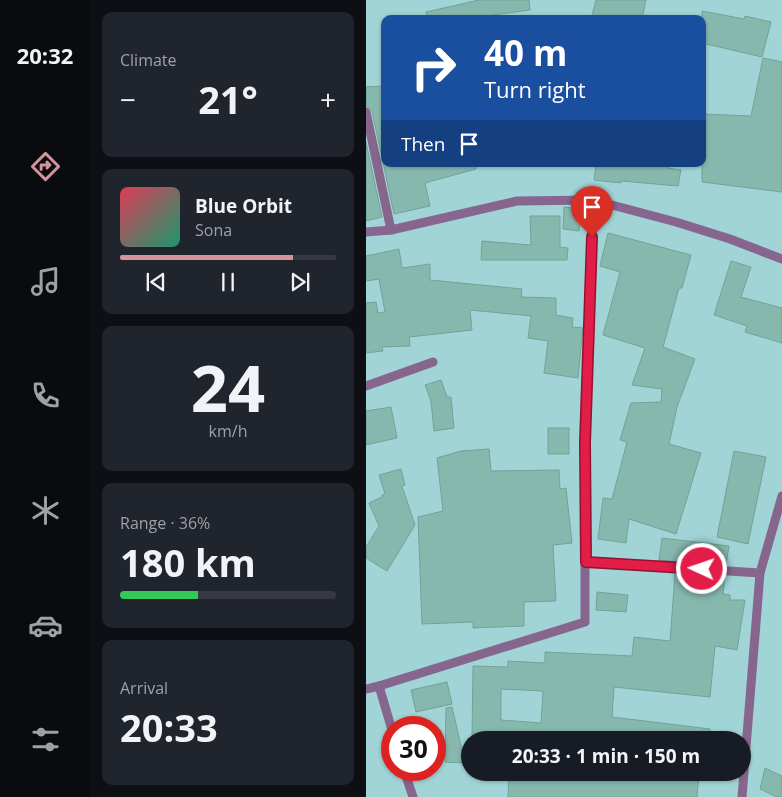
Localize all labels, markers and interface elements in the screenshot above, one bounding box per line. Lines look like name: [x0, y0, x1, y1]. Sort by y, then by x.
text: 40 m: [484, 29, 567, 76]
icon: right: [401, 35, 466, 100]
text: 20:32: [17, 40, 73, 70]
text: Climate: [120, 49, 177, 71]
text: 21°: [198, 73, 258, 125]
text: Turn right: [484, 74, 586, 104]
text: −: [120, 80, 136, 118]
text: +: [320, 80, 336, 118]
icon: arrive: [455, 130, 483, 158]
text: Then: [401, 131, 445, 157]
icon: directions: [28, 149, 63, 184]
pin: [571, 186, 613, 237]
text: Blue Orbit: [195, 193, 292, 219]
icon: arrive: [578, 193, 606, 221]
text: Sona: [195, 219, 232, 241]
icon: music: [28, 264, 63, 299]
icon: previous: [142, 268, 170, 296]
icon: pause: [214, 268, 242, 296]
icon: next: [286, 268, 314, 296]
text: 24: [191, 343, 265, 431]
icon: phone: [28, 378, 63, 413]
text: km/h: [209, 420, 247, 442]
icon: climate: [28, 493, 63, 528]
text: Range · 36%: [120, 512, 210, 534]
text: 180 km: [120, 536, 256, 588]
position arrow: [675, 542, 727, 594]
icon: car: [28, 608, 63, 643]
text: Arrival: [120, 677, 168, 699]
text: 20:33: [120, 701, 218, 753]
speed limit sign: 30: [381, 716, 446, 781]
icon: filters: [28, 722, 63, 757]
text: 20:33 · 1 min · 150 m: [512, 743, 700, 769]

